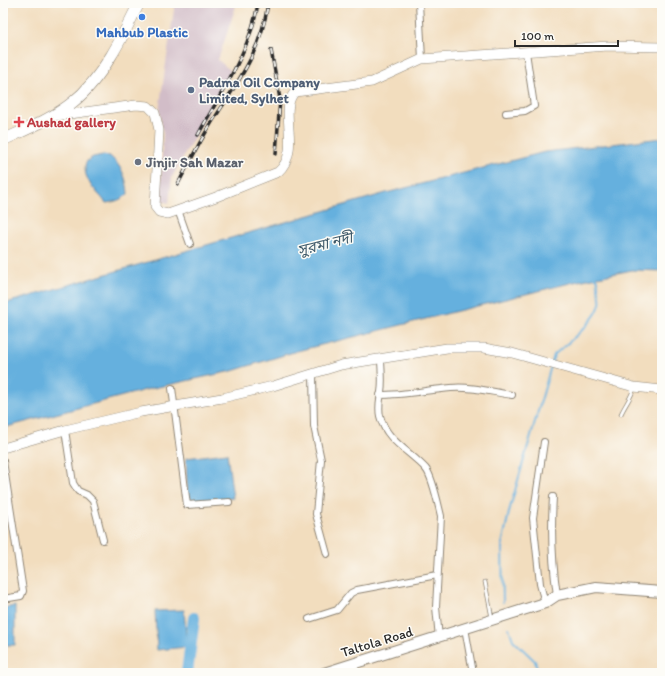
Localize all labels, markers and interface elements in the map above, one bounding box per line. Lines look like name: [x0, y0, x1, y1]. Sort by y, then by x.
marker: Mahbub Plastic: [137, 12, 147, 22]
scale bar: [515, 22, 618, 48]
place label: Mahbub Plastic: [96, 24, 188, 41]
text: 100 m: [521, 29, 554, 43]
place label: Padma Oil Company Limited, Sylhet: [199, 74, 320, 107]
marker: Padma Oil Company Limited, Sylhet: [186, 85, 196, 95]
place label: Aushad gallery: [26, 114, 116, 131]
marker: Aushad gallery: [14, 117, 24, 127]
place label: Jinjir Sah Mazar: [145, 154, 244, 171]
marker: Jinjir Sah Mazar: [133, 157, 143, 167]
water label: সুরমা নদী: [296, 228, 357, 260]
street label: Taltola Road: [339, 623, 415, 661]

